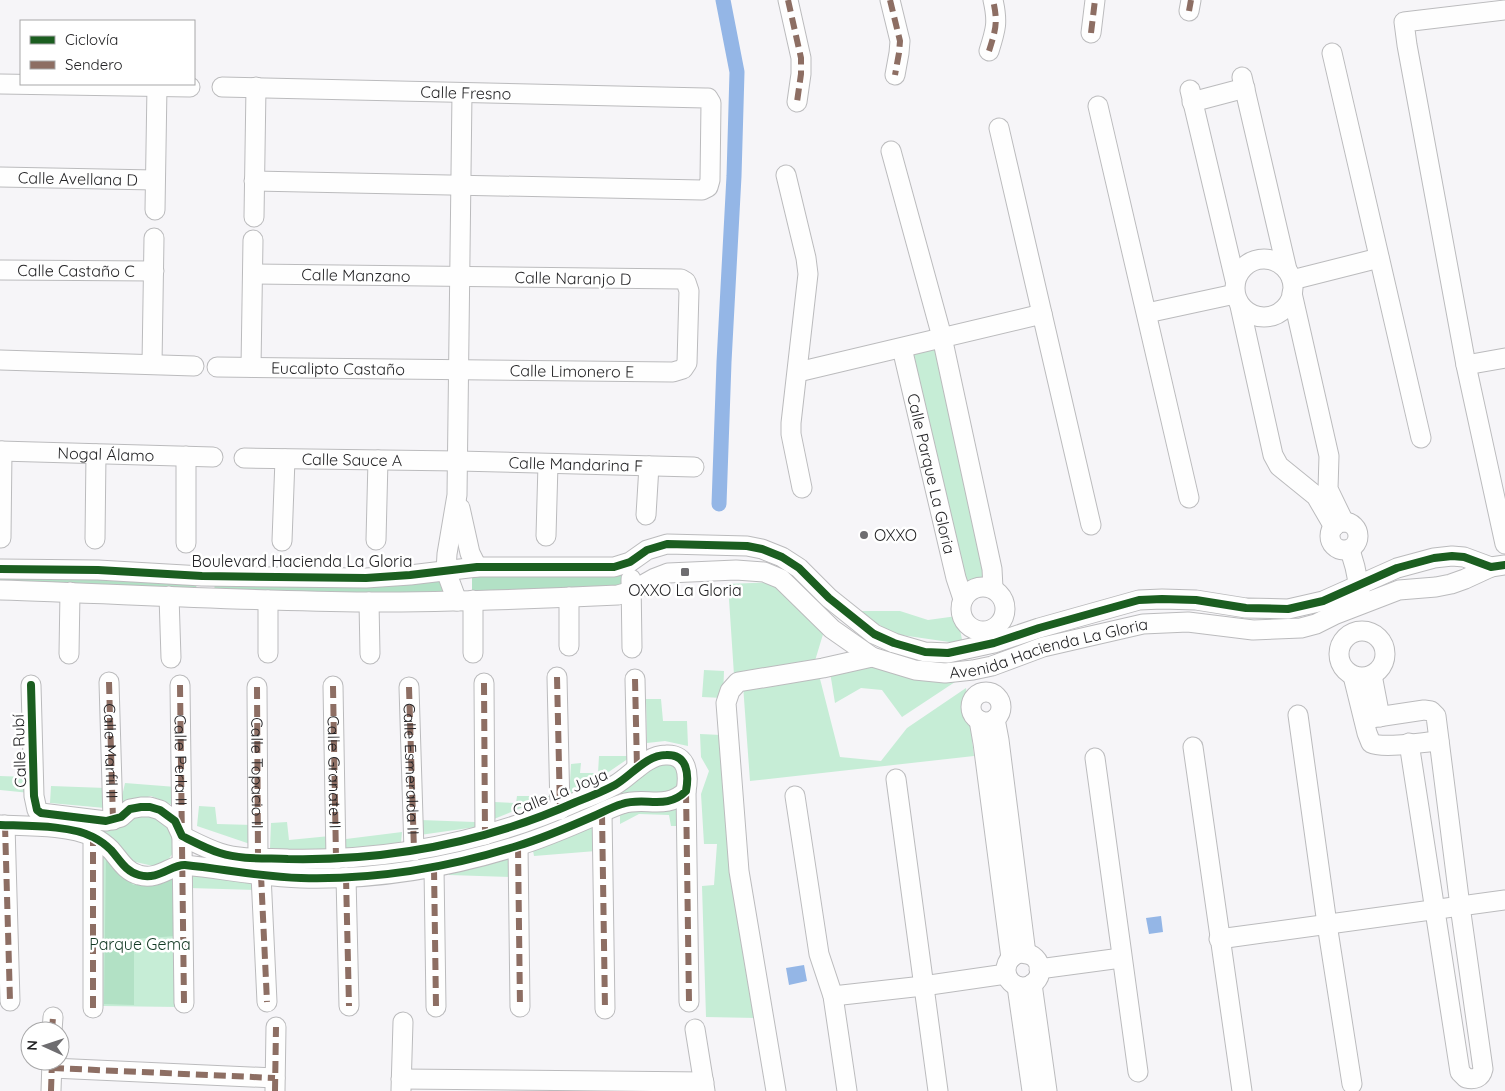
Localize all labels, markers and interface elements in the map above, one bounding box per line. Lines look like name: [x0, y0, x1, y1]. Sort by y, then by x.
legend: [20, 20, 195, 85]
text: Ciclovía: [65, 30, 118, 49]
text: Sendero: [65, 55, 123, 74]
street label: Calle Fresno: [420, 82, 512, 104]
street label: Calle Avellana D: [18, 167, 138, 190]
street label: Calle Castaño C: [17, 260, 135, 281]
street label: Calle Manzano: [301, 264, 411, 286]
street label: Calle Naranjo D: [514, 267, 632, 289]
street label: Eucalipto Castaño: [271, 358, 405, 379]
street label: Calle Limonero E: [510, 360, 634, 382]
street label: Calle Parque La Gloria: [903, 391, 960, 556]
street label: Nogal Álamo: [57, 443, 155, 465]
street label: Calle Sauce A: [302, 449, 402, 470]
street label: Calle Mandarina F: [509, 452, 643, 476]
place label: OXXO: [874, 525, 917, 545]
marker: OXXO: [858, 529, 870, 541]
street label: Boulevard Hacienda La Gloria: [192, 551, 412, 571]
marker: OXXO La Gloria: [679, 566, 691, 578]
place label: OXXO La Gloria: [628, 580, 742, 600]
street label: Avenida Hacienda La Gloria: [948, 614, 1148, 682]
street label: Calle Marfil II: [100, 703, 122, 799]
street label: Calle Esmeralda II: [399, 703, 424, 835]
street label: Calle Rubí: [8, 713, 30, 788]
street label: Calle Perla II: [170, 714, 192, 806]
street label: Calle Granate II: [324, 715, 345, 829]
street label: Calle Topacio II: [247, 717, 268, 829]
street label: Calle La Joya: [509, 764, 611, 820]
park label: Parque Gema: [89, 934, 191, 954]
north arrow: [20, 1021, 70, 1071]
text: N: [23, 1040, 41, 1051]

